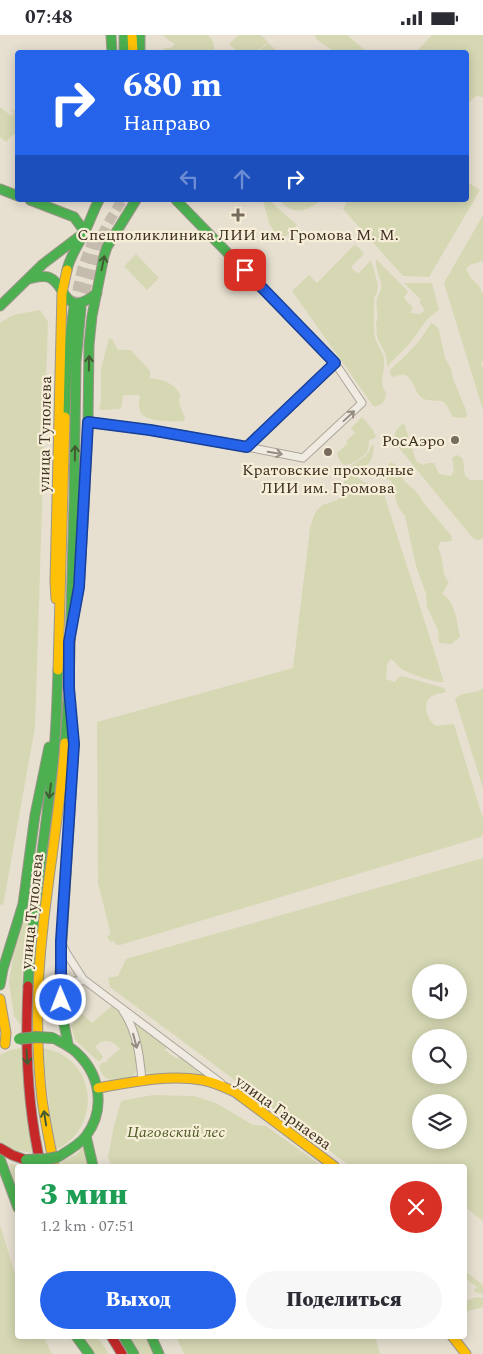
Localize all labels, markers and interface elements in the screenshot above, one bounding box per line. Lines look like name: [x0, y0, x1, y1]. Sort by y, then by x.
text: 07:48: [25, 3, 73, 32]
text: 680 m: [123, 59, 222, 112]
icon: right: [40, 70, 105, 135]
text: Направо: [123, 107, 211, 140]
icon: left: [175, 165, 203, 193]
icon: ahead: [228, 165, 256, 193]
icon: right: [281, 165, 309, 193]
marker: Спецполиклиника ЛИИ им. Громова М. М.: [231, 208, 245, 222]
place label: Спецполиклиника ЛИИ им. Громова М. М.: [77, 223, 399, 247]
pin: [224, 249, 266, 291]
one-way arrow: [98, 255, 108, 271]
icon: arrive: [231, 256, 259, 284]
one-way arrow: [84, 356, 94, 372]
street label: улица Туполева: [32, 376, 58, 493]
one-way arrow: [343, 410, 355, 422]
place label: РосАэро: [382, 429, 445, 453]
marker: РосАэро: [449, 434, 461, 446]
one-way arrow: [70, 446, 80, 462]
marker: Кратовские проходные ЛИИ им. Громова: [322, 446, 334, 458]
one-way arrow: [267, 448, 283, 458]
place label: Кратовские проходные ЛИИ им. Громова: [242, 458, 414, 500]
one-way arrow: [45, 782, 55, 798]
street label: улица Туполева: [14, 852, 50, 971]
map controls: [412, 964, 467, 1149]
button: sound: [412, 964, 467, 1019]
position arrow: [34, 973, 86, 1025]
button: search: [412, 1029, 467, 1084]
one-way arrow: [131, 1033, 141, 1049]
one-way arrow: [23, 1048, 32, 1064]
street label: улица Гарнаева: [229, 1069, 337, 1156]
button: layers: [412, 1094, 467, 1149]
one-way arrow: [40, 1111, 50, 1127]
park label: Цаговский лес: [127, 1120, 225, 1144]
text: 3 мин: [40, 1172, 128, 1218]
button: close: [390, 1181, 442, 1233]
text: 1.2 km · 07:51: [40, 1214, 135, 1238]
button: Выход: [40, 1271, 236, 1329]
button: Поделиться: [246, 1271, 442, 1329]

